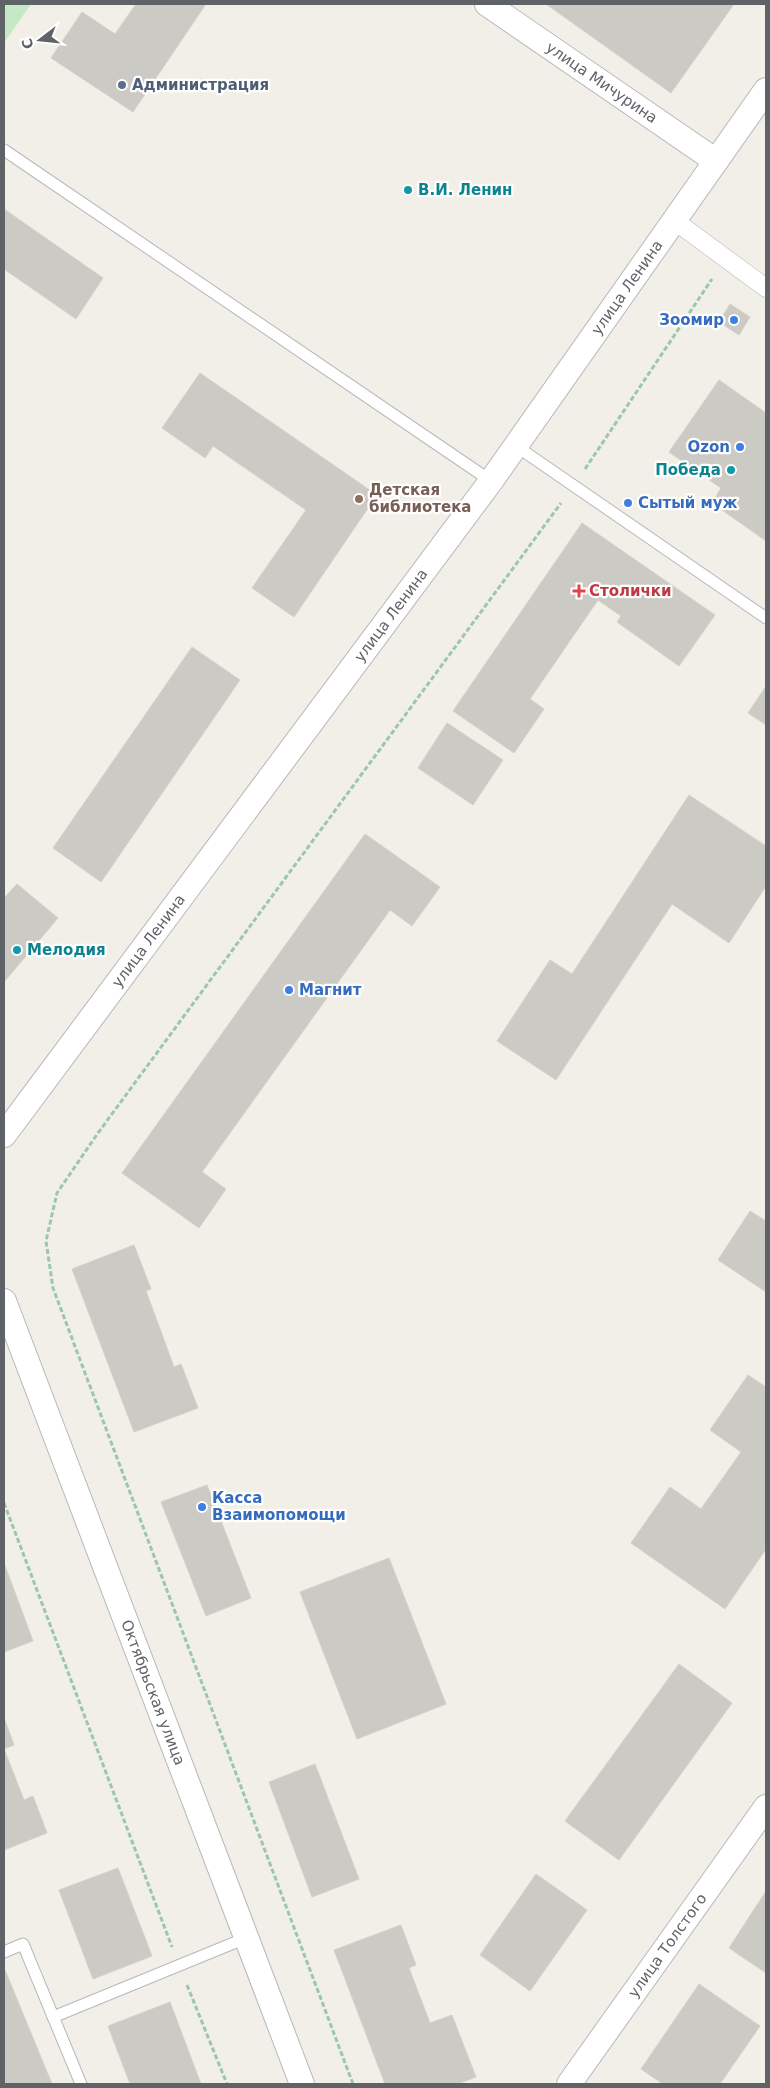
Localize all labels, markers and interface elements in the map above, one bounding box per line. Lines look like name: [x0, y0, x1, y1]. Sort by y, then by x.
north arrow: [15, 15, 65, 65]
text: С: [18, 36, 37, 51]
street label: улица Мичурина: [542, 38, 661, 127]
place label: Администрация: [132, 76, 269, 94]
marker: Администрация: [116, 79, 128, 91]
place label: В.И. Ленин: [418, 181, 512, 199]
marker: В.И. Ленин: [402, 184, 414, 196]
street label: улица Ленина: [588, 237, 667, 338]
place label: Зоомир: [659, 311, 724, 329]
marker: Зоомир: [728, 314, 740, 326]
place label: Ozon: [688, 438, 730, 456]
marker: Ozon: [734, 441, 746, 453]
place label: Победа: [655, 461, 721, 479]
marker: Победа: [725, 464, 737, 476]
place label: Детская библиотека: [369, 481, 471, 516]
marker: Детская библиотека: [353, 493, 365, 505]
place label: Сытый муж: [638, 494, 738, 512]
marker: Сытый муж: [622, 497, 634, 509]
street label: улица Ленина: [350, 565, 432, 665]
place label: Столички: [589, 582, 672, 600]
marker: Столички: [573, 585, 585, 597]
street label: улица Ленина: [108, 891, 189, 991]
place label: Мелодия: [27, 941, 106, 959]
marker: Мелодия: [11, 944, 23, 956]
place label: Магнит: [299, 981, 362, 999]
marker: Магнит: [283, 984, 295, 996]
place label: Касса Взаимопомощи: [212, 1489, 346, 1524]
marker: Касса Взаимопомощи: [196, 1501, 208, 1513]
street label: Октябрьская улица: [117, 1617, 189, 1768]
street label: улица Толстого: [624, 1890, 711, 2001]

